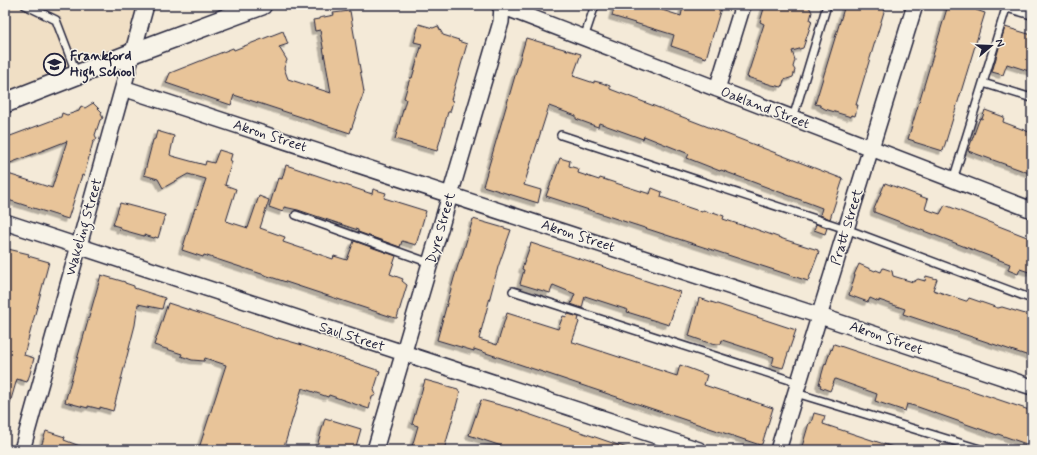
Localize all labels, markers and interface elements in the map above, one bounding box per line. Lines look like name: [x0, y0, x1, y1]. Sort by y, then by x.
north arrow: [971, 26, 1011, 66]
text: N: [992, 37, 1007, 49]
place label: Frankford High School: [70, 47, 135, 84]
school or university icon: Frankford High School: [42, 51, 68, 77]
street label: Oakland Street: [718, 83, 812, 133]
street label: Akron Street: [231, 116, 309, 156]
street label: Wakeling Street: [62, 176, 109, 278]
street label: Pratt Street: [827, 186, 867, 267]
street label: Dyre Street: [422, 190, 460, 266]
street label: Akron Street: [539, 216, 617, 256]
street label: Akron Street: [847, 317, 925, 359]
street label: Saul Street: [317, 318, 387, 356]

